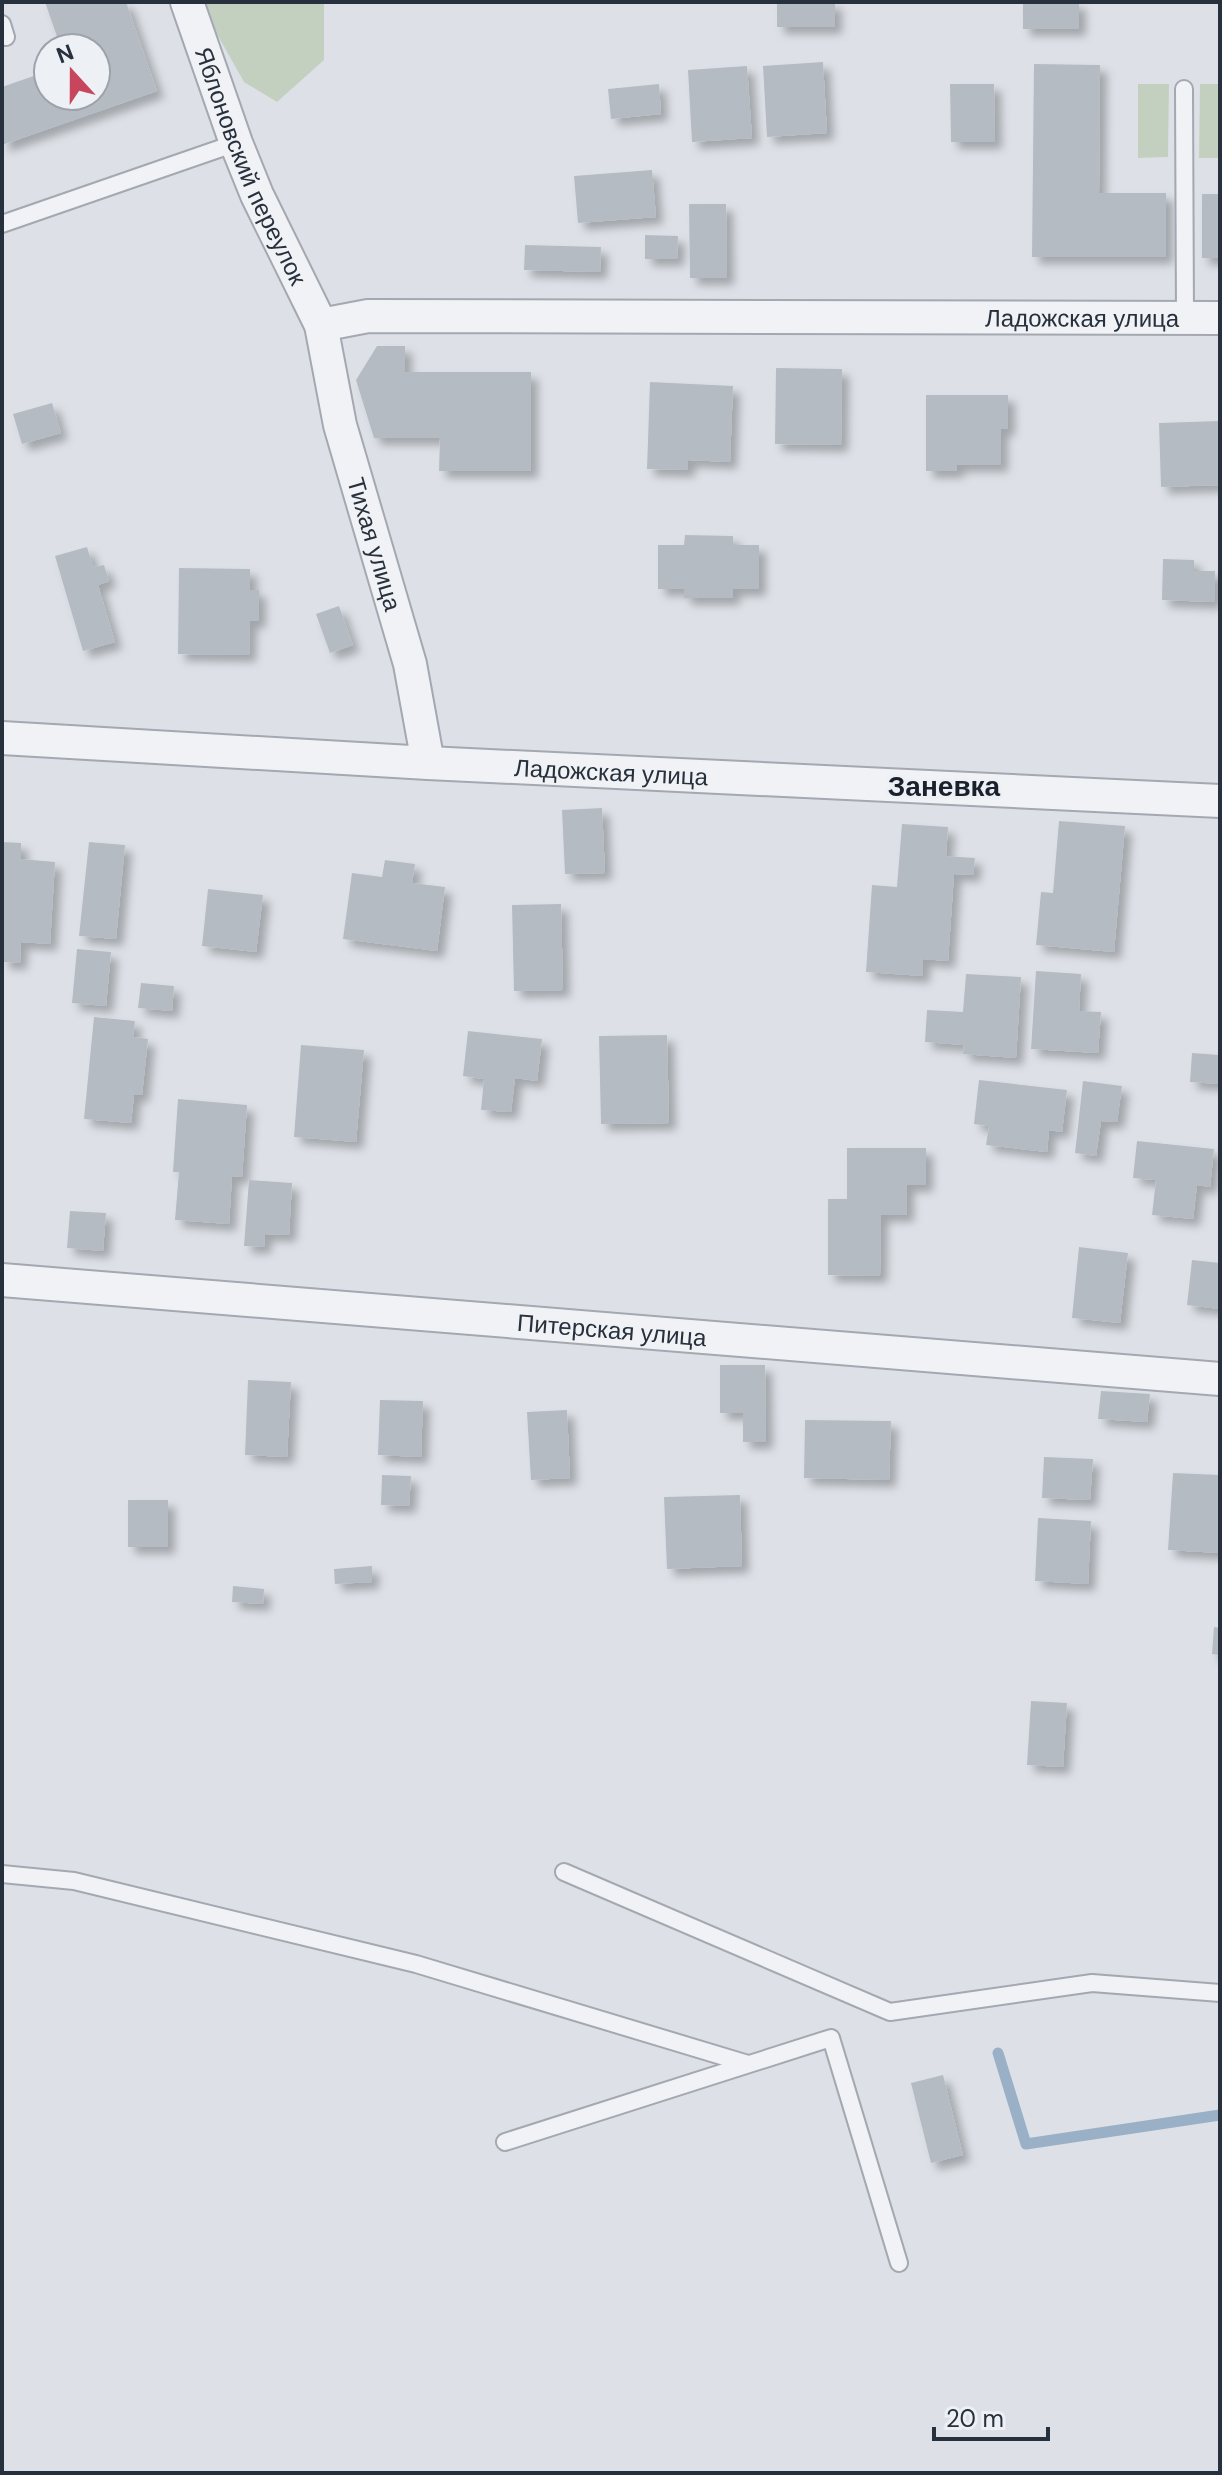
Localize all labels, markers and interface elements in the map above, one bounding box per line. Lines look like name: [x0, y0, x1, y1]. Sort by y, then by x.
north arrow: [32, 32, 112, 112]
text: N: [52, 37, 78, 70]
street label: Яблоновский переулок: [188, 43, 314, 290]
street label: Ладожская улица: [985, 302, 1180, 333]
street label: Тихая улица: [341, 474, 409, 615]
street label: Ладожская улица: [513, 752, 709, 792]
district label: Заневка: [888, 768, 1001, 805]
street label: Питерская улица: [516, 1306, 709, 1353]
scale bar: [934, 2391, 1048, 2441]
text: 20 m: [946, 2403, 1004, 2434]

